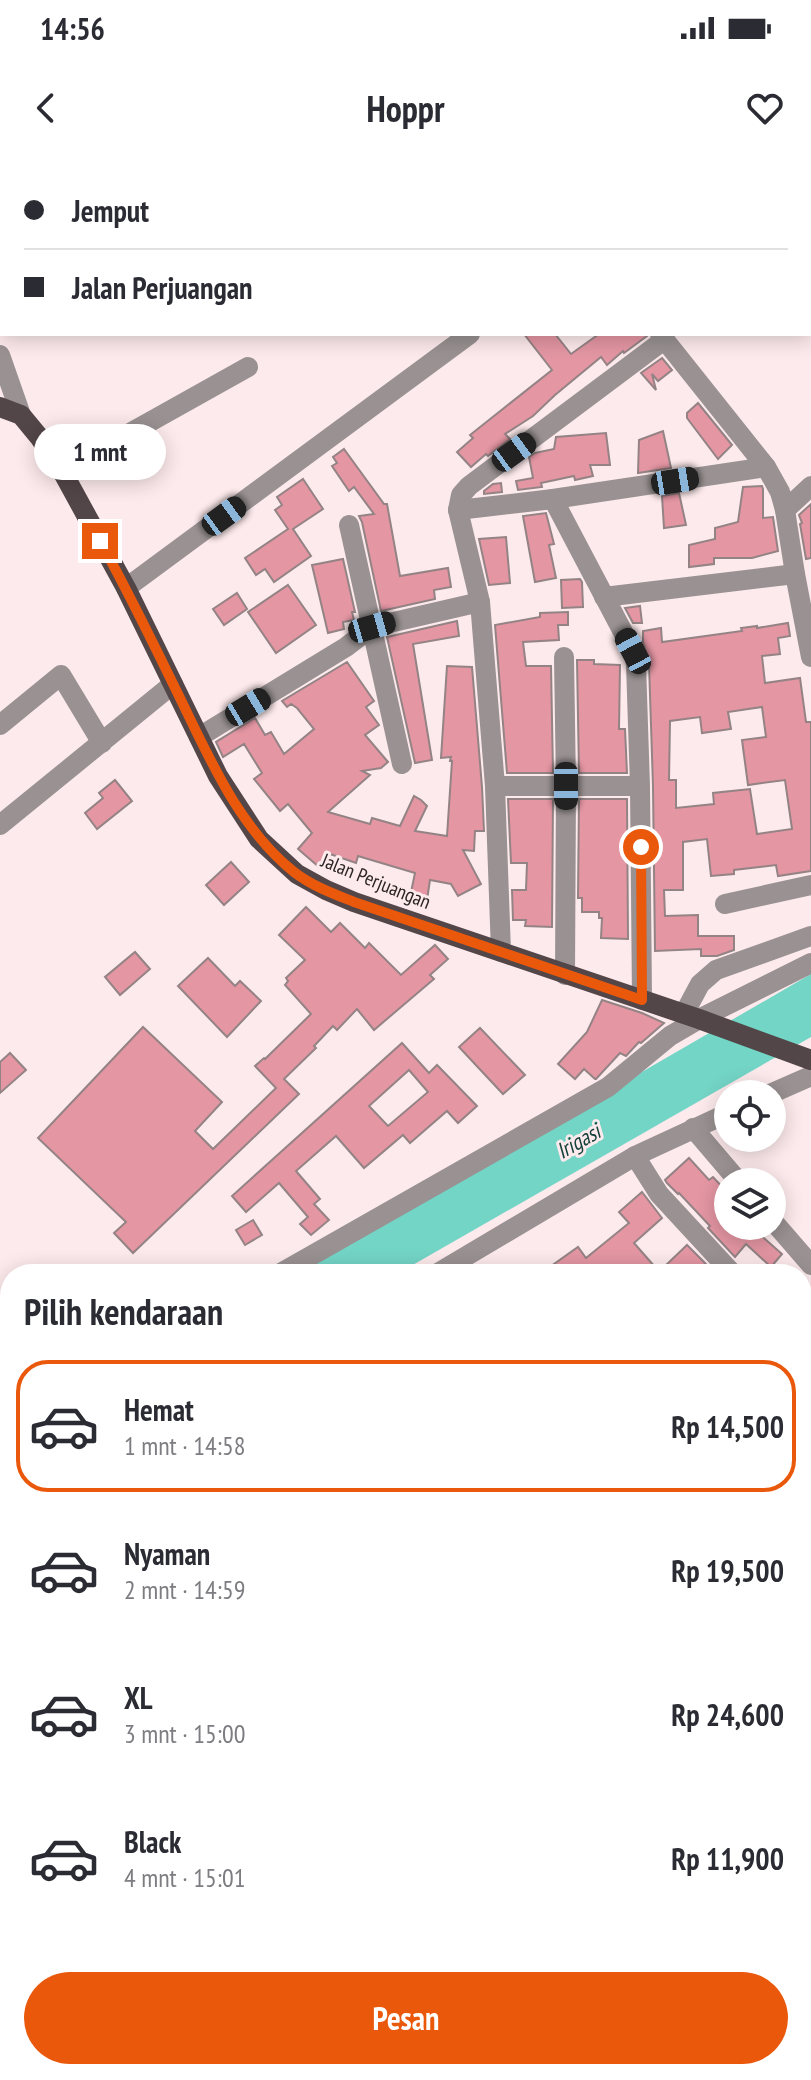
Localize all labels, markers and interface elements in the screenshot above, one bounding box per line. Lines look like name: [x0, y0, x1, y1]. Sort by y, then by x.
text: 14:56: [40, 9, 105, 48]
text: Hoppr: [367, 85, 444, 132]
icon: back: [24, 86, 68, 130]
icon: heart: [743, 86, 787, 130]
text: Jemput: [72, 191, 149, 230]
text: Jalan Perjuangan: [72, 268, 253, 307]
callout: 1 mnt: [34, 425, 166, 481]
car: [488, 428, 540, 476]
text: 1 mnt: [73, 435, 127, 468]
car: [649, 465, 701, 497]
car: [198, 492, 250, 540]
route end: [82, 523, 118, 559]
car: [346, 609, 398, 645]
car: [611, 624, 655, 678]
car: [221, 684, 275, 730]
car: [554, 762, 578, 810]
route start: [623, 829, 659, 865]
street label: Jalan Perjuangan: [316, 847, 435, 915]
map controls: [714, 1080, 786, 1240]
button: locate: [714, 1080, 786, 1152]
water label: Irigasi: [551, 1116, 608, 1165]
button: layers: [714, 1168, 786, 1240]
text: Pilih kendaraan: [24, 1288, 223, 1335]
icon: car: [28, 1390, 100, 1462]
text: Hemat: [124, 1390, 194, 1429]
text: Rp 14,500: [671, 1407, 784, 1446]
text: 1 mnt · 14:58: [124, 1429, 245, 1462]
icon: car: [28, 1534, 100, 1606]
text: Nyaman: [124, 1534, 210, 1573]
text: Rp 19,500: [671, 1551, 784, 1590]
text: 2 mnt · 14:59: [124, 1573, 245, 1606]
icon: car: [28, 1678, 100, 1750]
text: XL: [124, 1678, 153, 1717]
text: Rp 24,600: [671, 1695, 784, 1734]
text: 3 mnt · 15:00: [124, 1717, 245, 1750]
icon: car: [28, 1822, 100, 1894]
text: Black: [124, 1822, 181, 1861]
text: Rp 11,900: [671, 1839, 784, 1878]
text: 4 mnt · 15:01: [124, 1861, 245, 1894]
button: Pesan: [24, 1972, 788, 2064]

